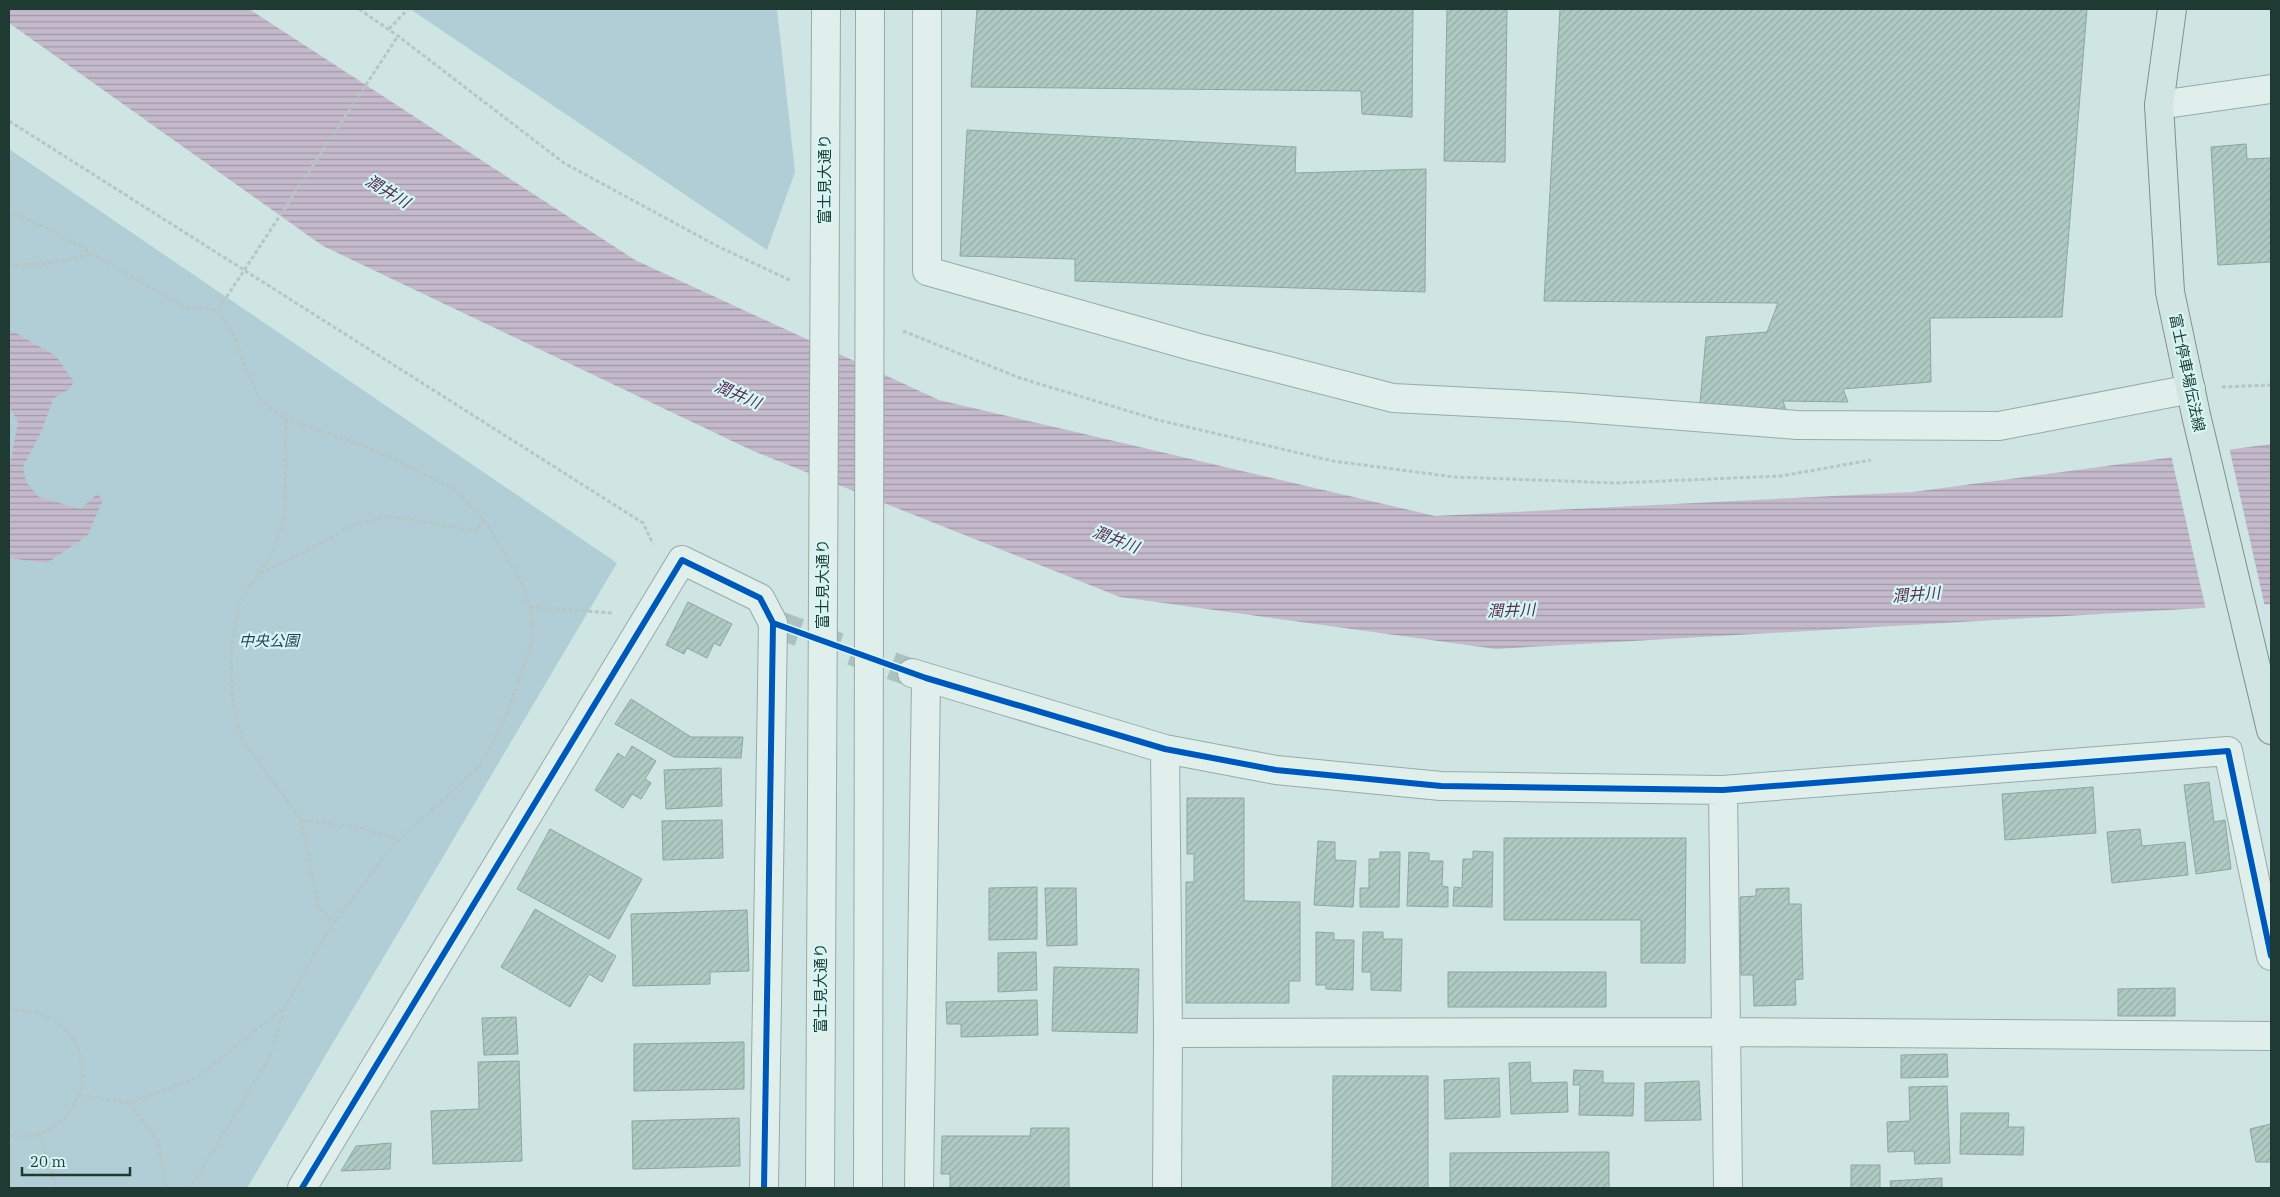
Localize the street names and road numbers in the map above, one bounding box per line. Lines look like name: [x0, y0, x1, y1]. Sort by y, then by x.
street label: 富士見大通り: [815, 134, 834, 224]
street label: 富士停車場伝法線: [2166, 312, 2209, 434]
street label: 富士見大通り: [813, 539, 832, 629]
street label: 富士見大通り: [811, 943, 830, 1033]

